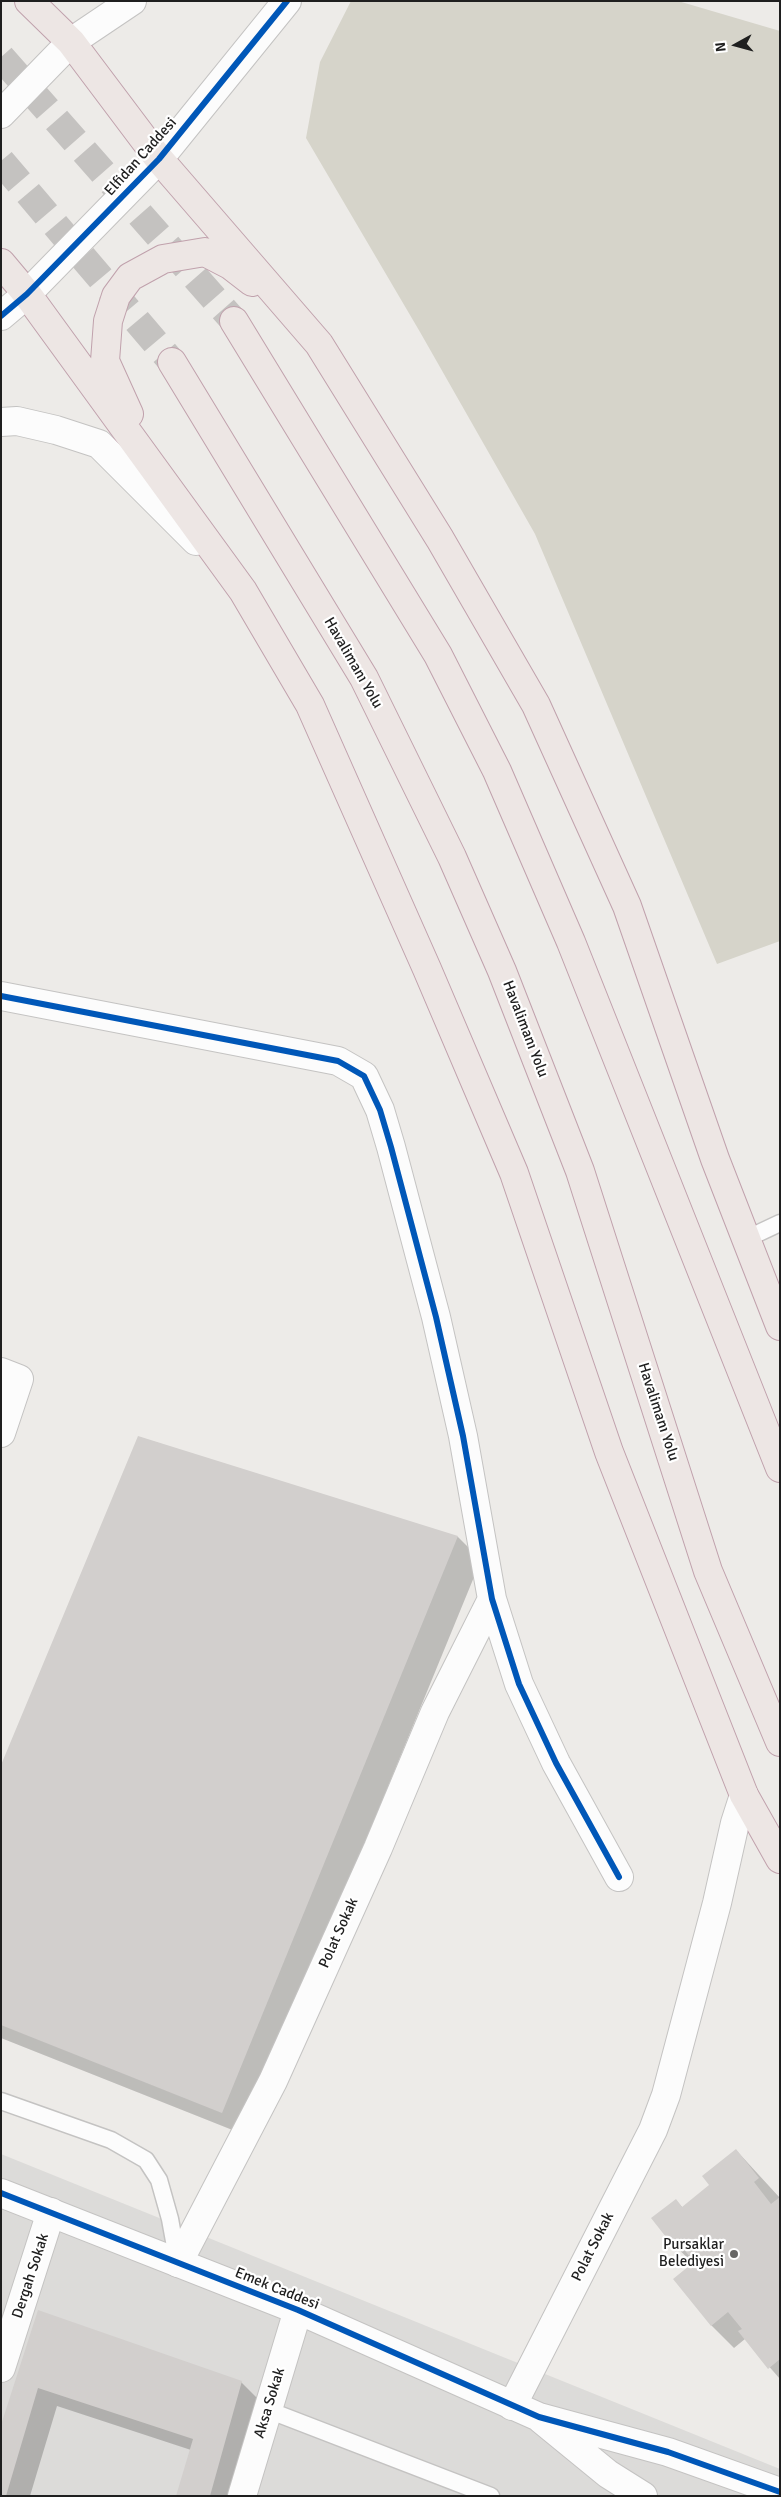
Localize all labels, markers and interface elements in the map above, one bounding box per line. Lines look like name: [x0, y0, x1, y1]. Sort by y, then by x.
north arrow: [711, 20, 761, 70]
text: N: [712, 41, 730, 53]
street label: Elfidan Caddesi: [101, 114, 181, 200]
street label: Havalimanı Yolu: [320, 614, 386, 712]
street label: Havalimanı Yolu: [498, 978, 552, 1080]
street label: Havalimanı Yolu: [634, 1361, 682, 1463]
street label: Polat Sokak: [316, 1895, 362, 1971]
street label: Polat Sokak: [568, 2209, 618, 2285]
street label: Dergah Sokak: [9, 2231, 53, 2321]
place label: Pursaklar Belediyesi: [659, 2236, 724, 2271]
marker: Pursaklar Belediyesi: [728, 2248, 740, 2260]
street label: Emek Caddesi: [232, 2264, 322, 2314]
street label: Aksa Sokak: [251, 2365, 289, 2441]

